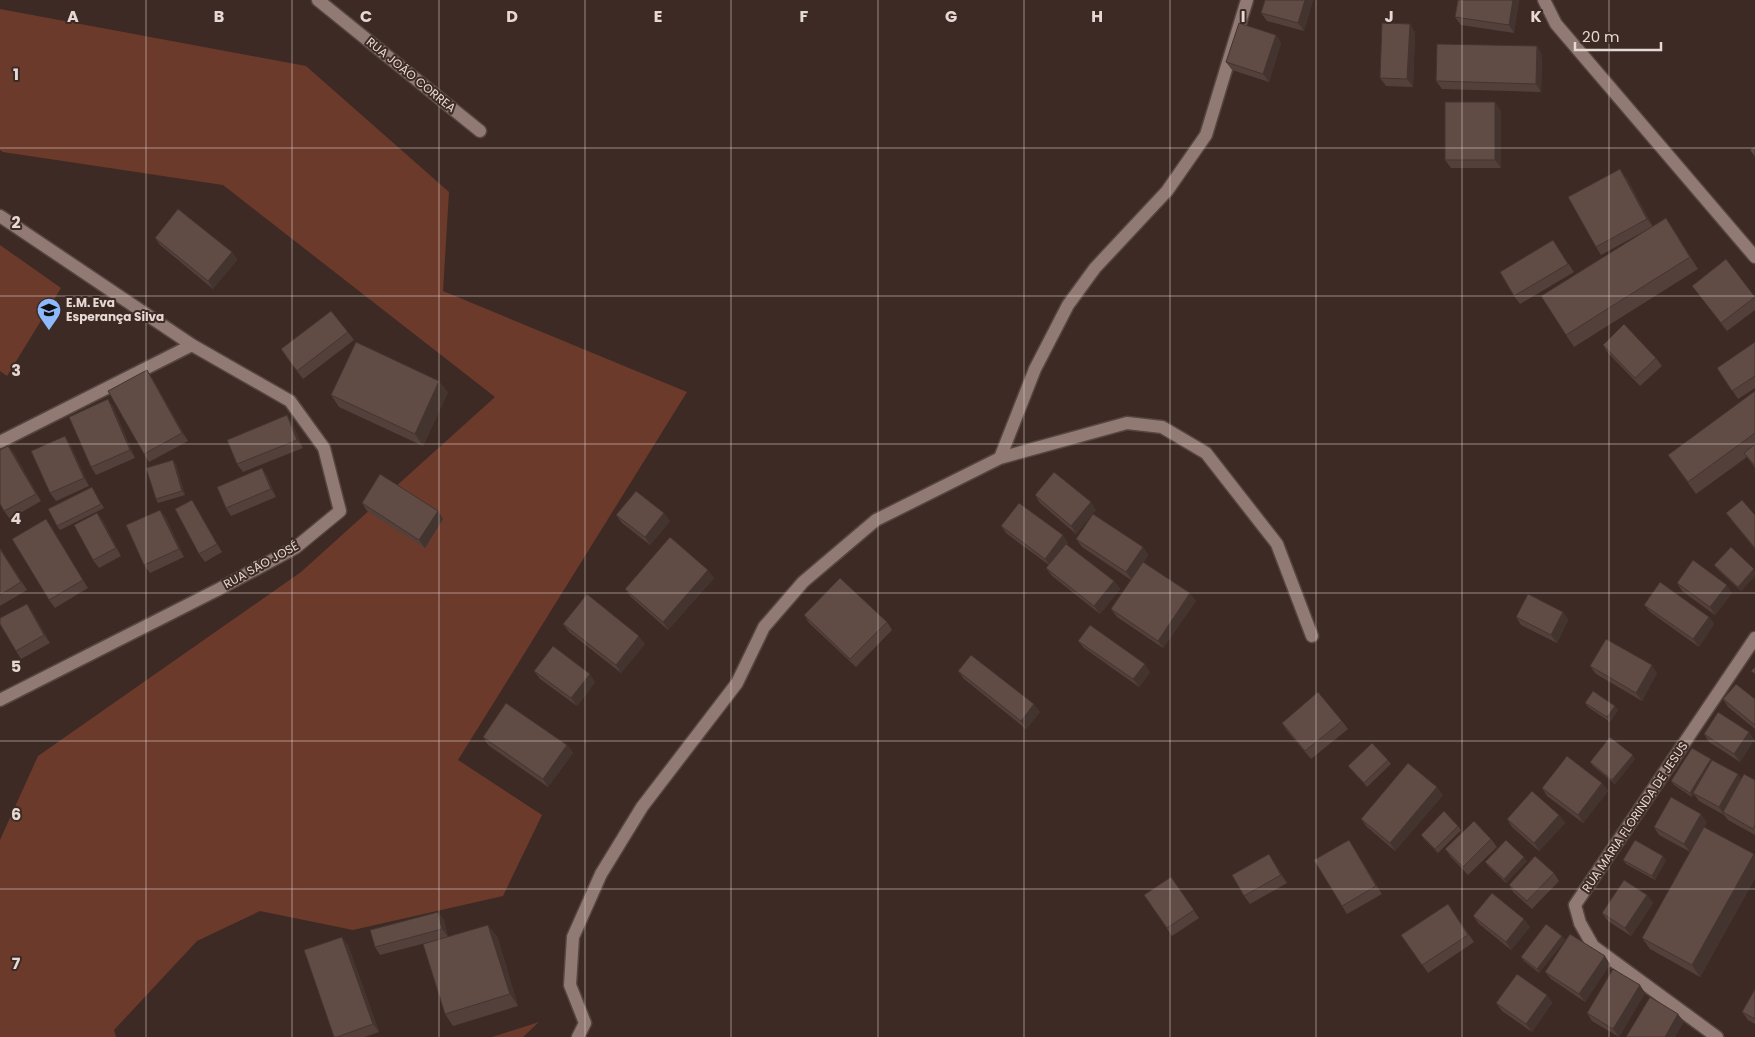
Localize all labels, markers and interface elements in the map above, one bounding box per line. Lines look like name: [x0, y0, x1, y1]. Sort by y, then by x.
text: A: [67, 5, 79, 28]
text: B: [214, 5, 224, 28]
text: C: [360, 5, 372, 28]
text: D: [506, 5, 518, 28]
text: E: [654, 5, 662, 28]
text: F: [800, 5, 809, 28]
text: G: [945, 5, 957, 28]
text: H: [1091, 5, 1103, 28]
text: I: [1241, 5, 1245, 28]
text: J: [1384, 5, 1394, 28]
text: K: [1530, 5, 1542, 28]
scale bar: [1575, 20, 1661, 52]
text: 20 m: [1582, 26, 1620, 47]
street label: RUA JOÃO CORREA: [363, 33, 460, 116]
text: 1: [13, 63, 19, 86]
text: 2: [11, 211, 21, 234]
place label: E.M. Eva Esperança Silva: [66, 294, 164, 325]
school or university icon: E.M. Eva Esperança Silva: [36, 297, 62, 331]
text: 3: [11, 359, 21, 382]
text: 4: [11, 507, 22, 530]
street label: RUA SÃO JOSÉ: [220, 537, 301, 592]
text: 5: [11, 655, 21, 678]
street label: RUA MARIA FLORINDA DE JESUS: [1578, 738, 1691, 895]
text: 6: [11, 803, 21, 826]
text: 7: [12, 952, 21, 975]

